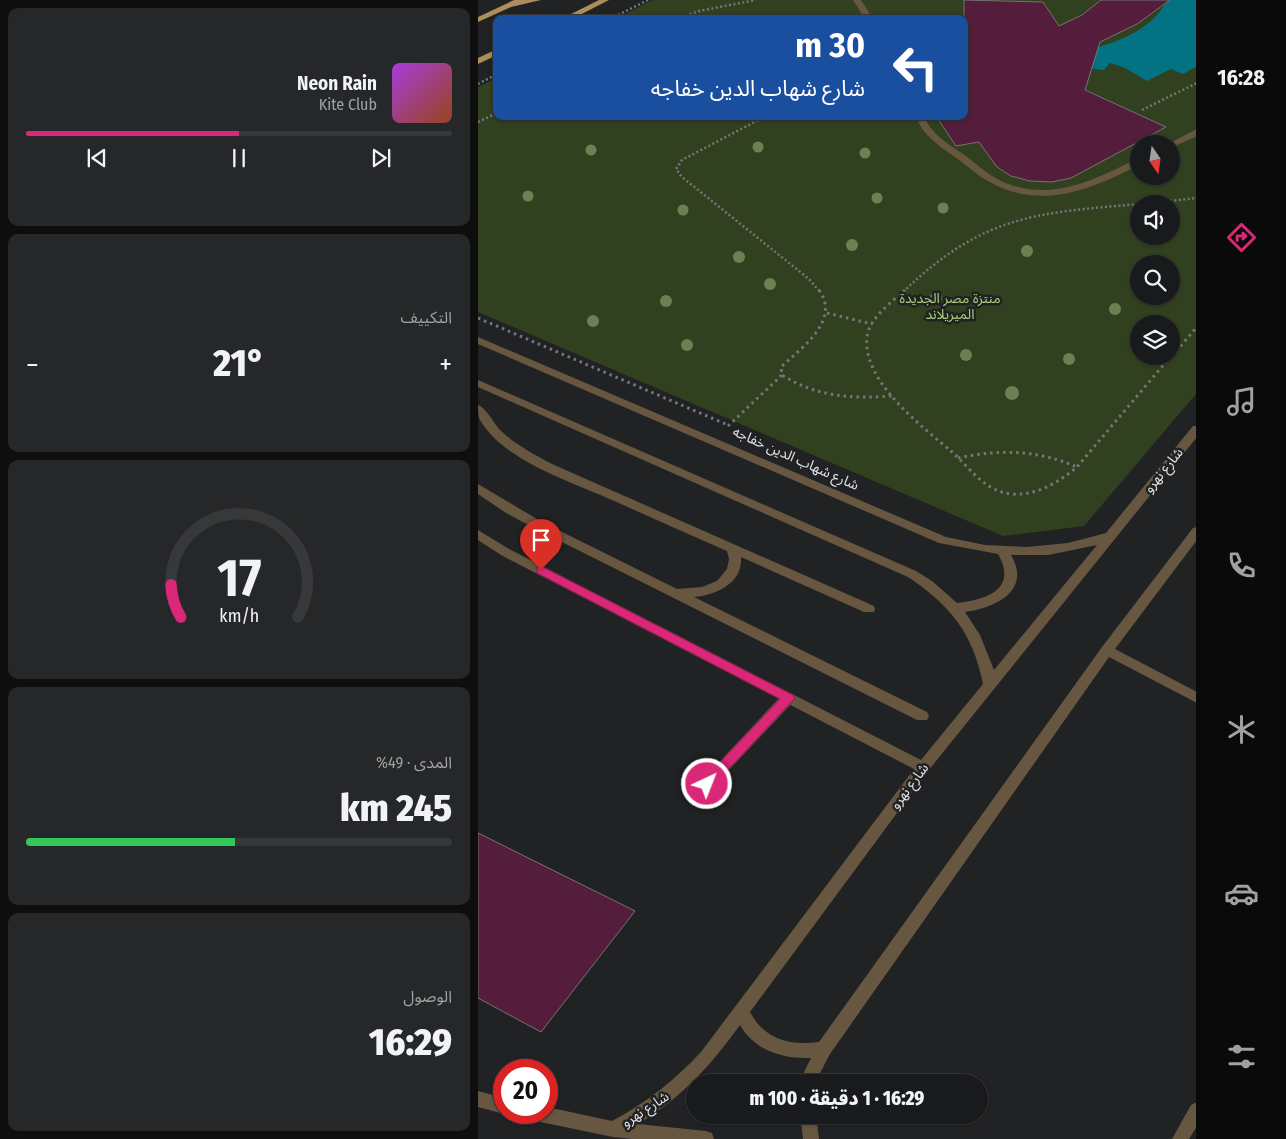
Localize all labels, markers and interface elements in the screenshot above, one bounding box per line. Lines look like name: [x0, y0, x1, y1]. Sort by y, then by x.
text: 30 m: [795, 24, 865, 66]
icon: left: [883, 35, 948, 100]
text: 16:28: [1217, 64, 1265, 91]
text: Neon Rain: [297, 72, 377, 95]
text: شارع شهاب الدين خفاجه: [651, 75, 865, 102]
text: Kite Club: [319, 95, 377, 114]
north arrow: [1130, 135, 1180, 185]
map controls: [1130, 135, 1180, 365]
icon: previous: [83, 144, 111, 172]
icon: pause: [225, 144, 253, 172]
icon: next: [367, 144, 395, 172]
button: sound: [1130, 195, 1180, 245]
icon: directions: [1224, 220, 1259, 255]
button: search: [1130, 255, 1180, 305]
park label: منتزة مصر الجديدة الميريلاند: [899, 290, 1001, 323]
text: التكييف: [400, 308, 452, 327]
button: layers: [1130, 315, 1180, 365]
text: 21°: [213, 340, 265, 386]
text: −: [26, 348, 39, 381]
text: +: [439, 348, 452, 381]
icon: music: [1224, 384, 1259, 419]
street label: شارع شهاب الدين خفاجه: [729, 423, 862, 496]
street label: شارع نهرو: [1140, 444, 1188, 498]
pin: [520, 519, 562, 570]
icon: arrive: [527, 526, 555, 554]
text: 17: [217, 547, 261, 610]
icon: phone: [1224, 548, 1259, 583]
text: km/h: [219, 605, 259, 627]
icon: climate: [1224, 712, 1259, 747]
text: المدى · 49%: [376, 753, 452, 772]
position arrow: [680, 757, 732, 809]
street label: شارع نهرو: [887, 760, 934, 814]
text: 245 km: [340, 785, 452, 831]
icon: car: [1224, 876, 1259, 911]
text: الوصول: [403, 987, 452, 1006]
text: 16:29: [369, 1019, 452, 1065]
icon: filters: [1224, 1039, 1259, 1074]
speed limit sign: 20: [493, 1059, 558, 1124]
text: 16:29 · 1 دقيقة · 100 m: [750, 1087, 924, 1110]
street label: شارع نهرو: [618, 1088, 673, 1133]

